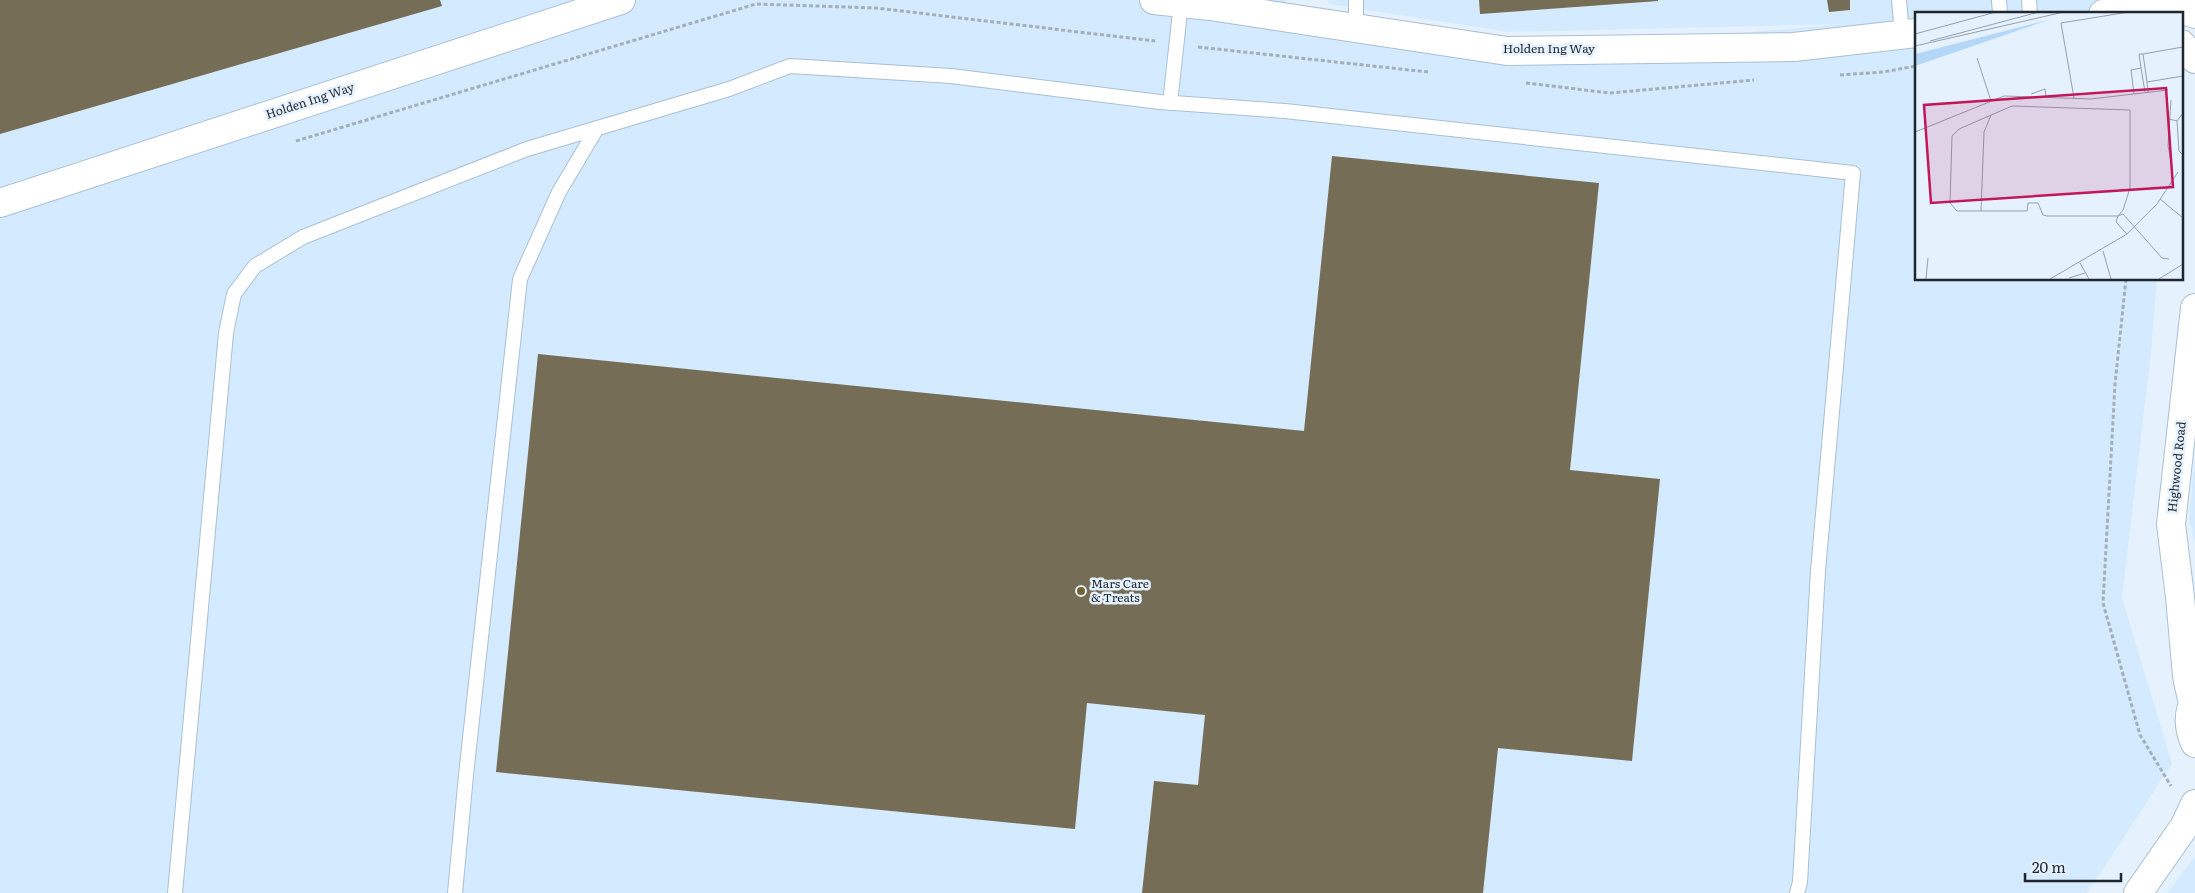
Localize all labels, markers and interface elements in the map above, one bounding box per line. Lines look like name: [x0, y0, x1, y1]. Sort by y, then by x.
inset map: [1915, 12, 2182, 280]
street label: Holden Ing Way: [1503, 39, 1595, 57]
street label: Holden Ing Way: [263, 77, 356, 123]
street label: Highwood Road: [2162, 420, 2190, 513]
place label: Mars Care & Treats: [1091, 574, 1149, 606]
marker: Mars Care & Treats: [1075, 585, 1087, 597]
scale bar: [2025, 850, 2121, 882]
text: 20 m: [2032, 855, 2066, 878]

